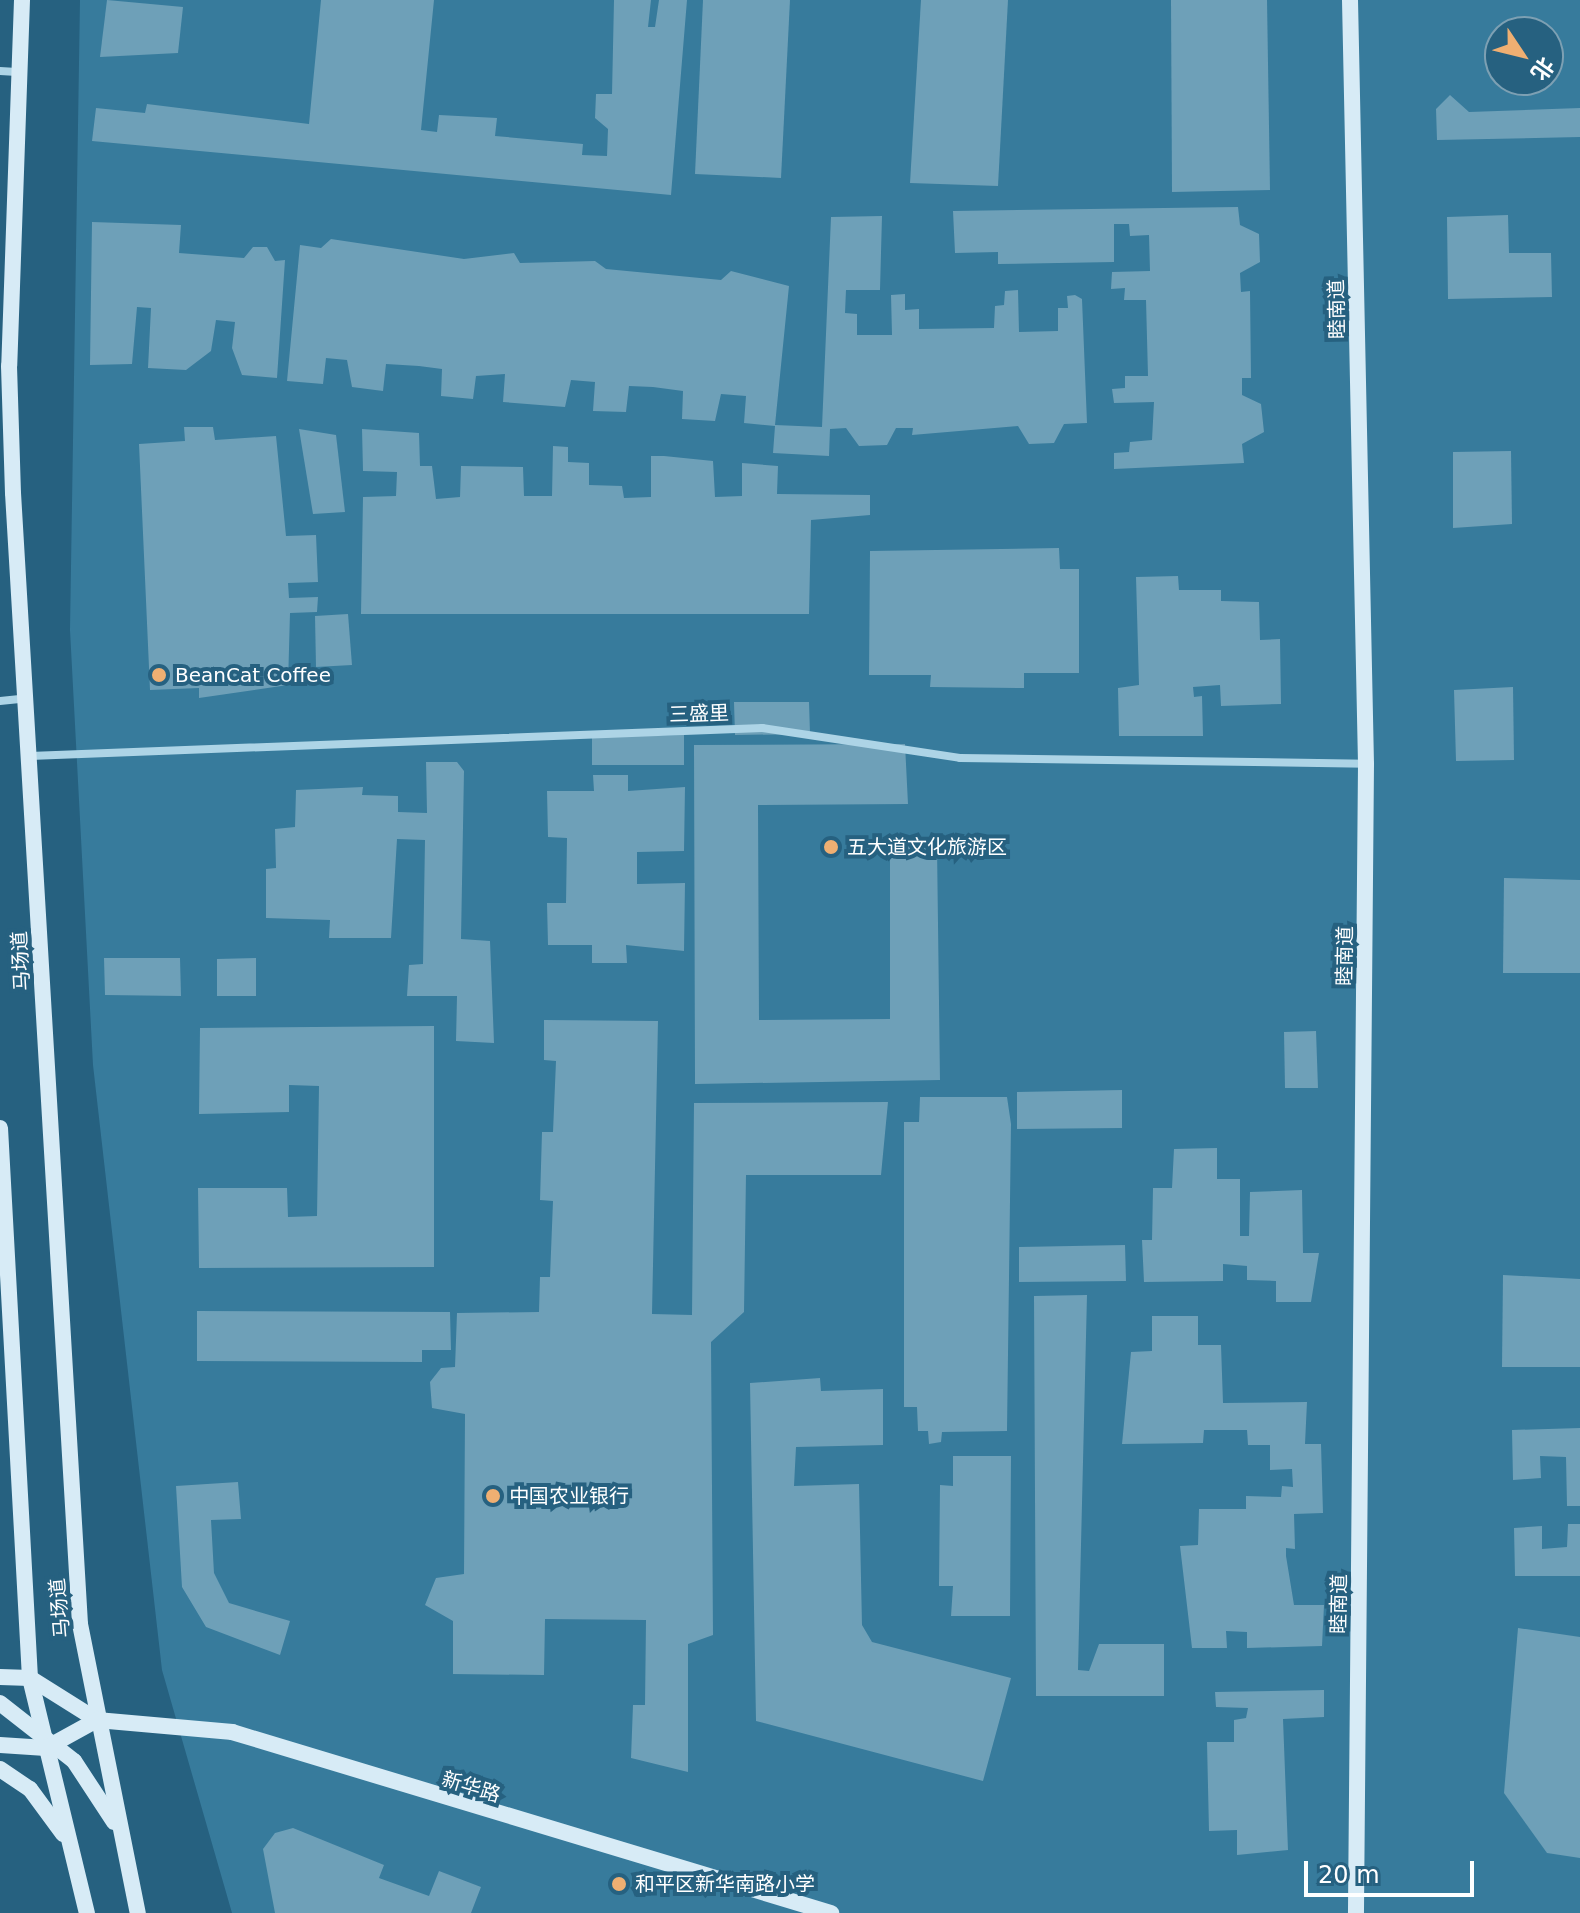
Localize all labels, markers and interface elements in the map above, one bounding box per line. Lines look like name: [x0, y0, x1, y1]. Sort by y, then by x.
north arrow: [1484, 16, 1564, 96]
text: 北: [1526, 53, 1559, 85]
street label: 睦南道: [1324, 279, 1350, 339]
place label: BeanCat Coffee: [175, 663, 331, 687]
marker: BeanCat Coffee: [150, 666, 168, 684]
street label: 三盛里: [669, 701, 729, 727]
place label: 五大道文化旅游区: [847, 835, 1007, 859]
marker: 五大道文化旅游区: [822, 838, 840, 856]
street label: 睦南道: [1332, 926, 1358, 986]
street label: 马场道: [7, 930, 35, 992]
place label: 中国农业银行: [509, 1484, 629, 1508]
marker: 中国农业银行: [484, 1487, 502, 1505]
street label: 睦南道: [1326, 1574, 1352, 1634]
street label: 马场道: [45, 1577, 75, 1639]
street label: 新华路: [439, 1767, 503, 1807]
scale bar: [1308, 1845, 1478, 1895]
text: 20 m: [1318, 1861, 1380, 1889]
place label: 和平区新华南路小学: [635, 1872, 815, 1896]
marker: 和平区新华南路小学: [610, 1875, 628, 1893]

